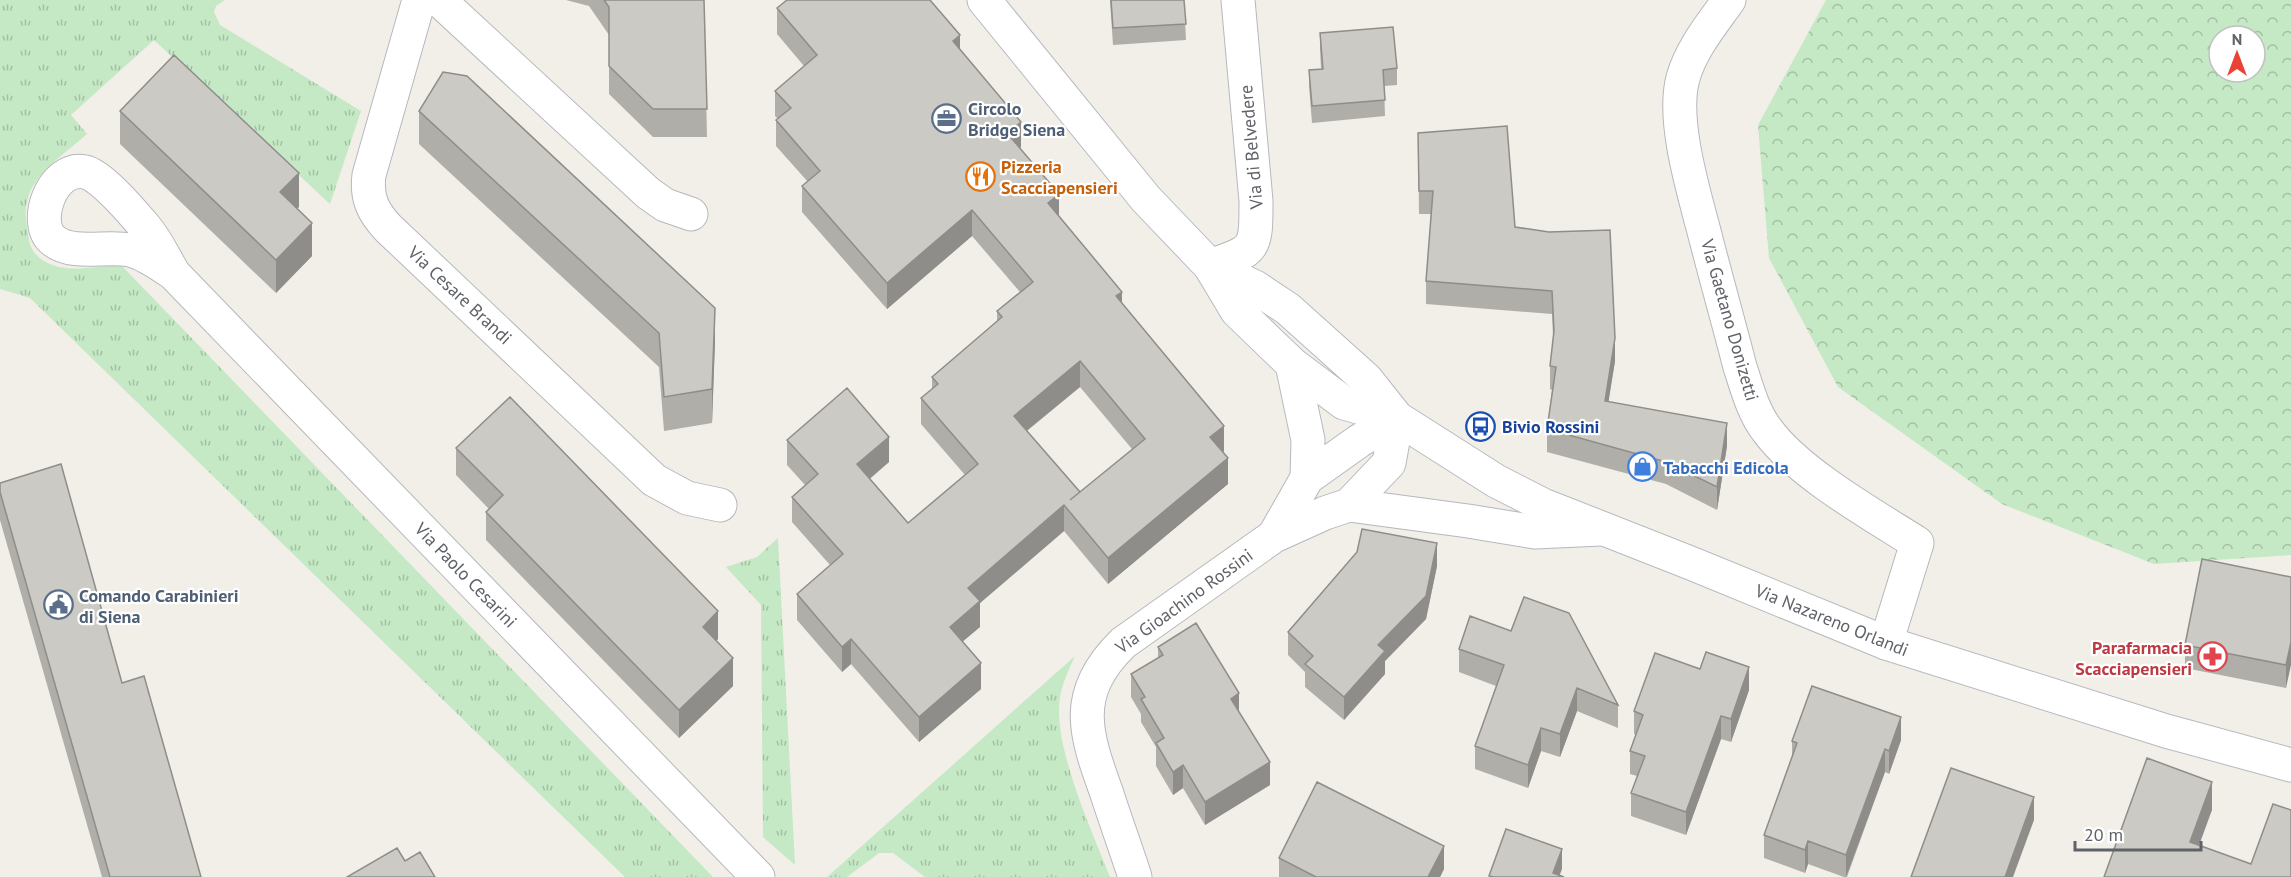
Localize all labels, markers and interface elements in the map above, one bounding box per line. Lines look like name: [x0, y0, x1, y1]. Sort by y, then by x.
north arrow: [2207, 24, 2267, 84]
text: N: [2232, 29, 2242, 49]
street label: Via di Belvedere: [1234, 84, 1268, 211]
place label: Circolo Bridge Siena: [968, 97, 1065, 141]
office icon: Circolo Bridge Siena: [931, 102, 963, 134]
place label: Pizzeria Scacciapensieri: [1001, 155, 1118, 199]
restaurant icon: Pizzeria Scacciapensieri: [964, 160, 996, 192]
street label: Via Gaetano Donizetti: [1696, 235, 1764, 404]
street label: Via Cesare Brandi: [402, 240, 517, 349]
bus stop icon: Bivio Rossini: [1465, 410, 1497, 442]
place label: Bivio Rossini: [1502, 415, 1599, 438]
shop icon: Tabacchi Edicola: [1626, 451, 1658, 483]
place label: Tabacchi Edicola: [1663, 456, 1789, 479]
street label: Via Paolo Cesarini: [409, 517, 522, 632]
street label: Via Gioachino Rossini: [1110, 543, 1257, 659]
street label: Via Nazareno Orlandi: [1751, 578, 1912, 661]
place label: Comando Carabinieri di Siena: [79, 584, 238, 628]
public building icon: Comando Carabinieri di Siena: [42, 589, 74, 621]
place label: Parafarmacia Scacciapensieri: [2075, 636, 2192, 680]
pharmacy icon: Parafarmacia Scacciapensieri: [2197, 641, 2229, 673]
scale bar: [2075, 814, 2201, 852]
text: 20 m: [2084, 823, 2123, 846]

